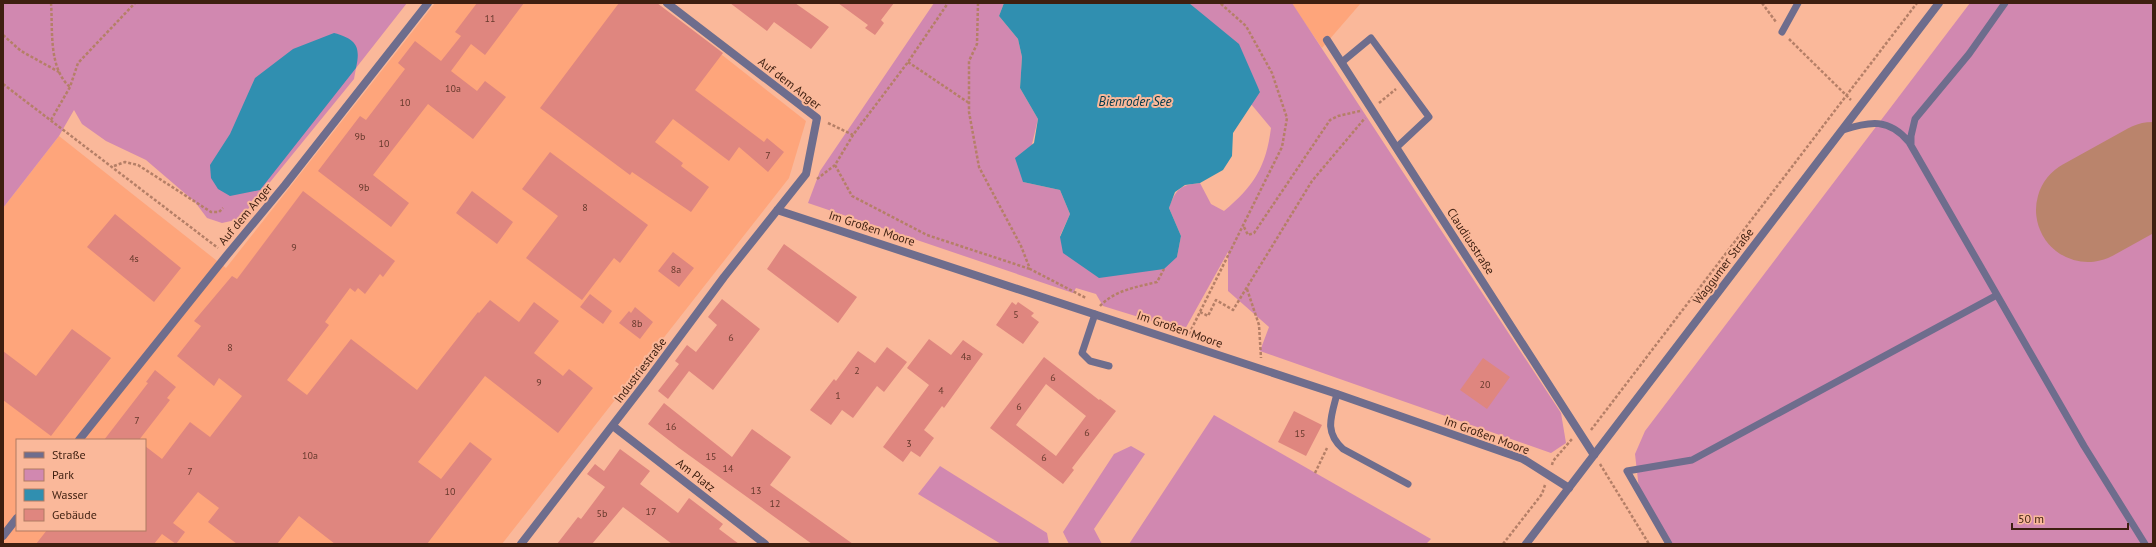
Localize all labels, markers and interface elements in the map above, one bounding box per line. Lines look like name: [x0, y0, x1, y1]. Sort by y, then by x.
house number: 11: [485, 12, 495, 25]
street label: Auf dem Anger: [755, 54, 825, 112]
house number: 10a: [445, 82, 461, 95]
water label: Bienroder See: [1098, 93, 1172, 110]
house number: 10: [400, 96, 411, 109]
house number: 9b: [355, 130, 365, 143]
house number: 10: [379, 137, 390, 150]
house number: 7: [765, 149, 771, 162]
street label: Auf dem Anger: [215, 180, 275, 248]
house number: 9b: [359, 181, 369, 194]
house number: 8: [582, 201, 588, 214]
street label: Claudiusstraße: [1444, 205, 1498, 277]
street label: Im Großen Moore: [827, 207, 917, 249]
street label: Waggumer Straße: [1689, 225, 1757, 307]
house number: 9: [291, 241, 297, 254]
house number: 4s: [129, 252, 139, 265]
house number: 8a: [671, 263, 681, 276]
street label: Im Großen Moore: [1135, 307, 1225, 351]
house number: 5: [1013, 308, 1019, 321]
house number: 8b: [632, 317, 642, 330]
house number: 6: [728, 331, 734, 344]
street label: Industriestraße: [611, 334, 669, 406]
house number: 8: [227, 341, 233, 354]
house number: 4a: [961, 350, 971, 363]
house number: 2: [854, 364, 860, 377]
house number: 6: [1050, 371, 1056, 384]
house number: 9: [536, 376, 542, 389]
house number: 20: [1480, 378, 1491, 391]
house number: 4: [938, 384, 944, 397]
house number: 1: [835, 389, 841, 402]
house number: 6: [1016, 400, 1022, 413]
street label: Im Großen Moore: [1442, 413, 1532, 457]
house number: 7: [134, 414, 140, 427]
house number: 16: [666, 420, 676, 433]
house number: 6: [1084, 426, 1090, 439]
house number: 15: [1295, 427, 1305, 440]
house number: 3: [906, 437, 912, 450]
legend: [16, 439, 146, 531]
text: Straße: [52, 447, 86, 462]
house number: 10a: [302, 449, 318, 462]
house number: 15: [706, 450, 716, 463]
house number: 6: [1041, 451, 1047, 464]
street label: Am Platz: [673, 455, 719, 495]
house number: 14: [723, 462, 734, 475]
house number: 7: [187, 465, 193, 478]
text: Park: [52, 467, 74, 482]
house number: 13: [751, 484, 761, 497]
house number: 10: [445, 485, 456, 498]
text: Wasser: [52, 487, 88, 502]
house number: 12: [770, 497, 780, 510]
house number: 17: [646, 505, 656, 518]
scale bar: [2012, 505, 2128, 531]
text: Gebäude: [52, 507, 97, 522]
house number: 5b: [597, 507, 607, 520]
text: 50 m: [2018, 511, 2044, 526]

